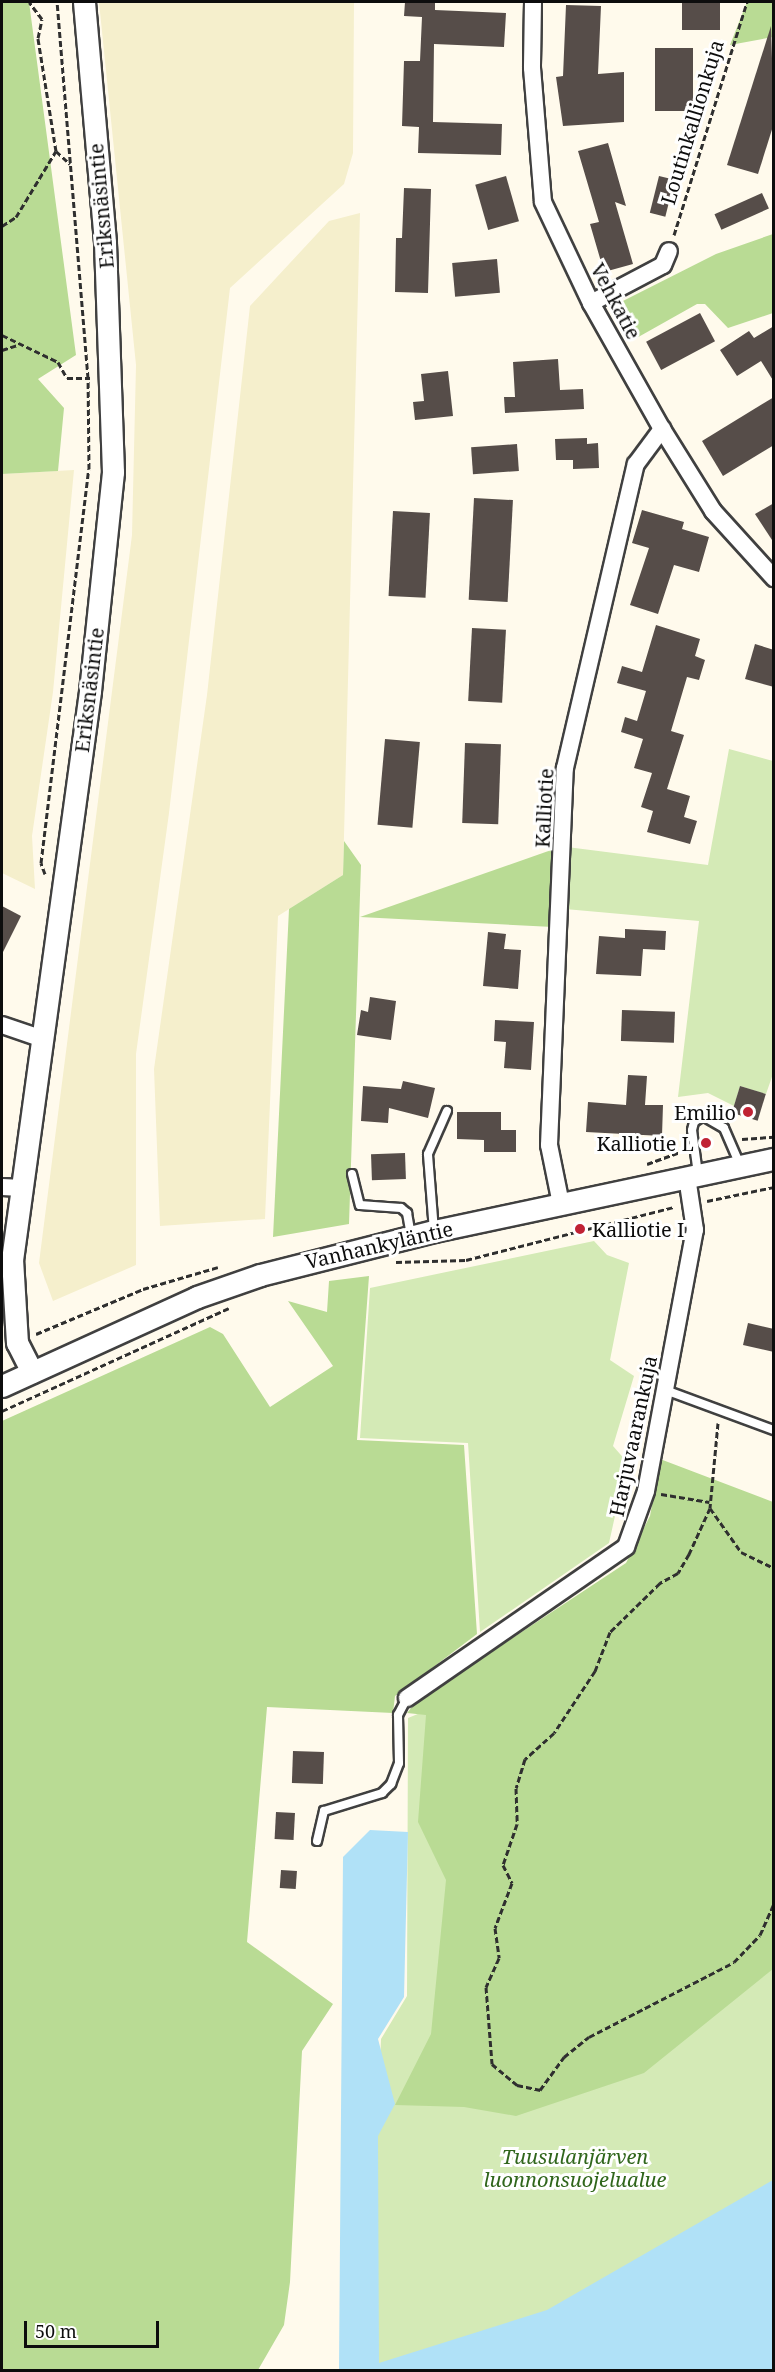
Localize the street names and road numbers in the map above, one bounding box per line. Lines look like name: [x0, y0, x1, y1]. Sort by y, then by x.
street label: Loutinkallionkuja: [656, 37, 728, 207]
street label: Eriksnäsintie: [84, 142, 118, 270]
street label: Vehkatie: [586, 259, 646, 343]
street label: Eriksnäsintie: [69, 626, 109, 754]
street label: Kalliotie: [530, 768, 558, 848]
street label: Vanhankyläntie: [303, 1216, 455, 1274]
street label: Harjuvaarankuja: [604, 1353, 662, 1519]

